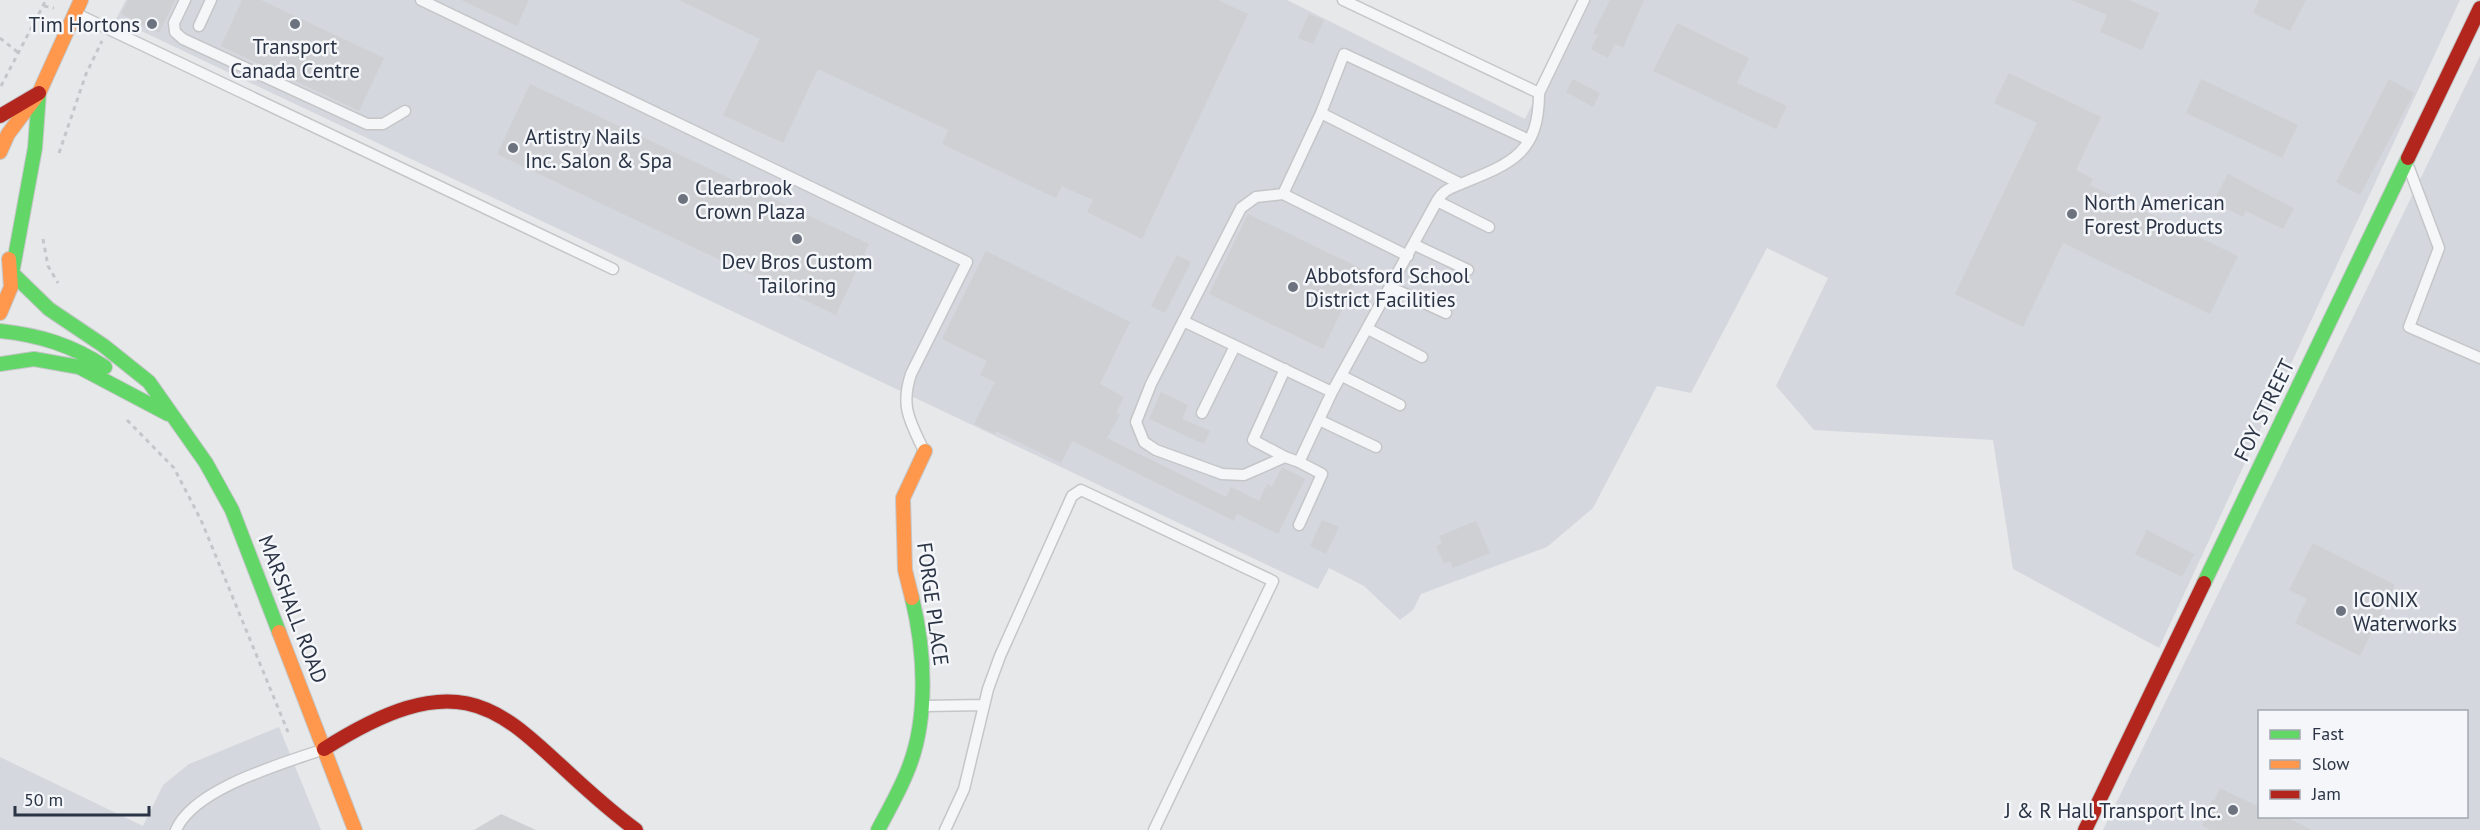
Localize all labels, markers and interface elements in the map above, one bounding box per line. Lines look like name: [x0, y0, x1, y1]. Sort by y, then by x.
place label: Tim Hortons: [28, 11, 140, 38]
marker: Tim Hortons: [145, 17, 159, 31]
marker: Transport Canada Centre: [288, 17, 302, 31]
place label: Transport Canada Centre: [230, 33, 360, 84]
place label: Artistry Nails Inc. Salon & Spa: [525, 123, 672, 174]
marker: Artistry Nails Inc. Salon & Spa: [506, 141, 520, 155]
place label: Clearbrook Crown Plaza: [695, 174, 805, 225]
place label: North American Forest Products: [2084, 189, 2225, 240]
marker: Clearbrook Crown Plaza: [676, 192, 690, 206]
marker: North American Forest Products: [2065, 207, 2079, 221]
marker: Dev Bros Custom Tailoring: [790, 232, 804, 246]
place label: Dev Bros Custom Tailoring: [721, 248, 873, 299]
place label: Abbotsford School District Facilities: [1305, 262, 1470, 313]
marker: Abbotsford School District Facilities: [1286, 280, 1300, 294]
street label: FOY STREET: [2228, 354, 2301, 466]
street label: MARSHALL ROAD: [252, 531, 334, 687]
street label: FORGE PLACE: [911, 541, 955, 667]
place label: ICONIX Waterworks: [2353, 586, 2457, 637]
marker: ICONIX Waterworks: [2334, 604, 2348, 618]
legend: [2258, 710, 2468, 818]
text: Fast: [2312, 722, 2344, 745]
text: Slow: [2312, 752, 2350, 775]
scale bar: [15, 779, 148, 817]
text: Jam: [2311, 782, 2341, 805]
text: 50 m: [24, 788, 63, 811]
place label: J & R Hall Transport Inc.: [2004, 797, 2221, 824]
marker: J & R Hall Transport Inc.: [2226, 803, 2240, 817]

